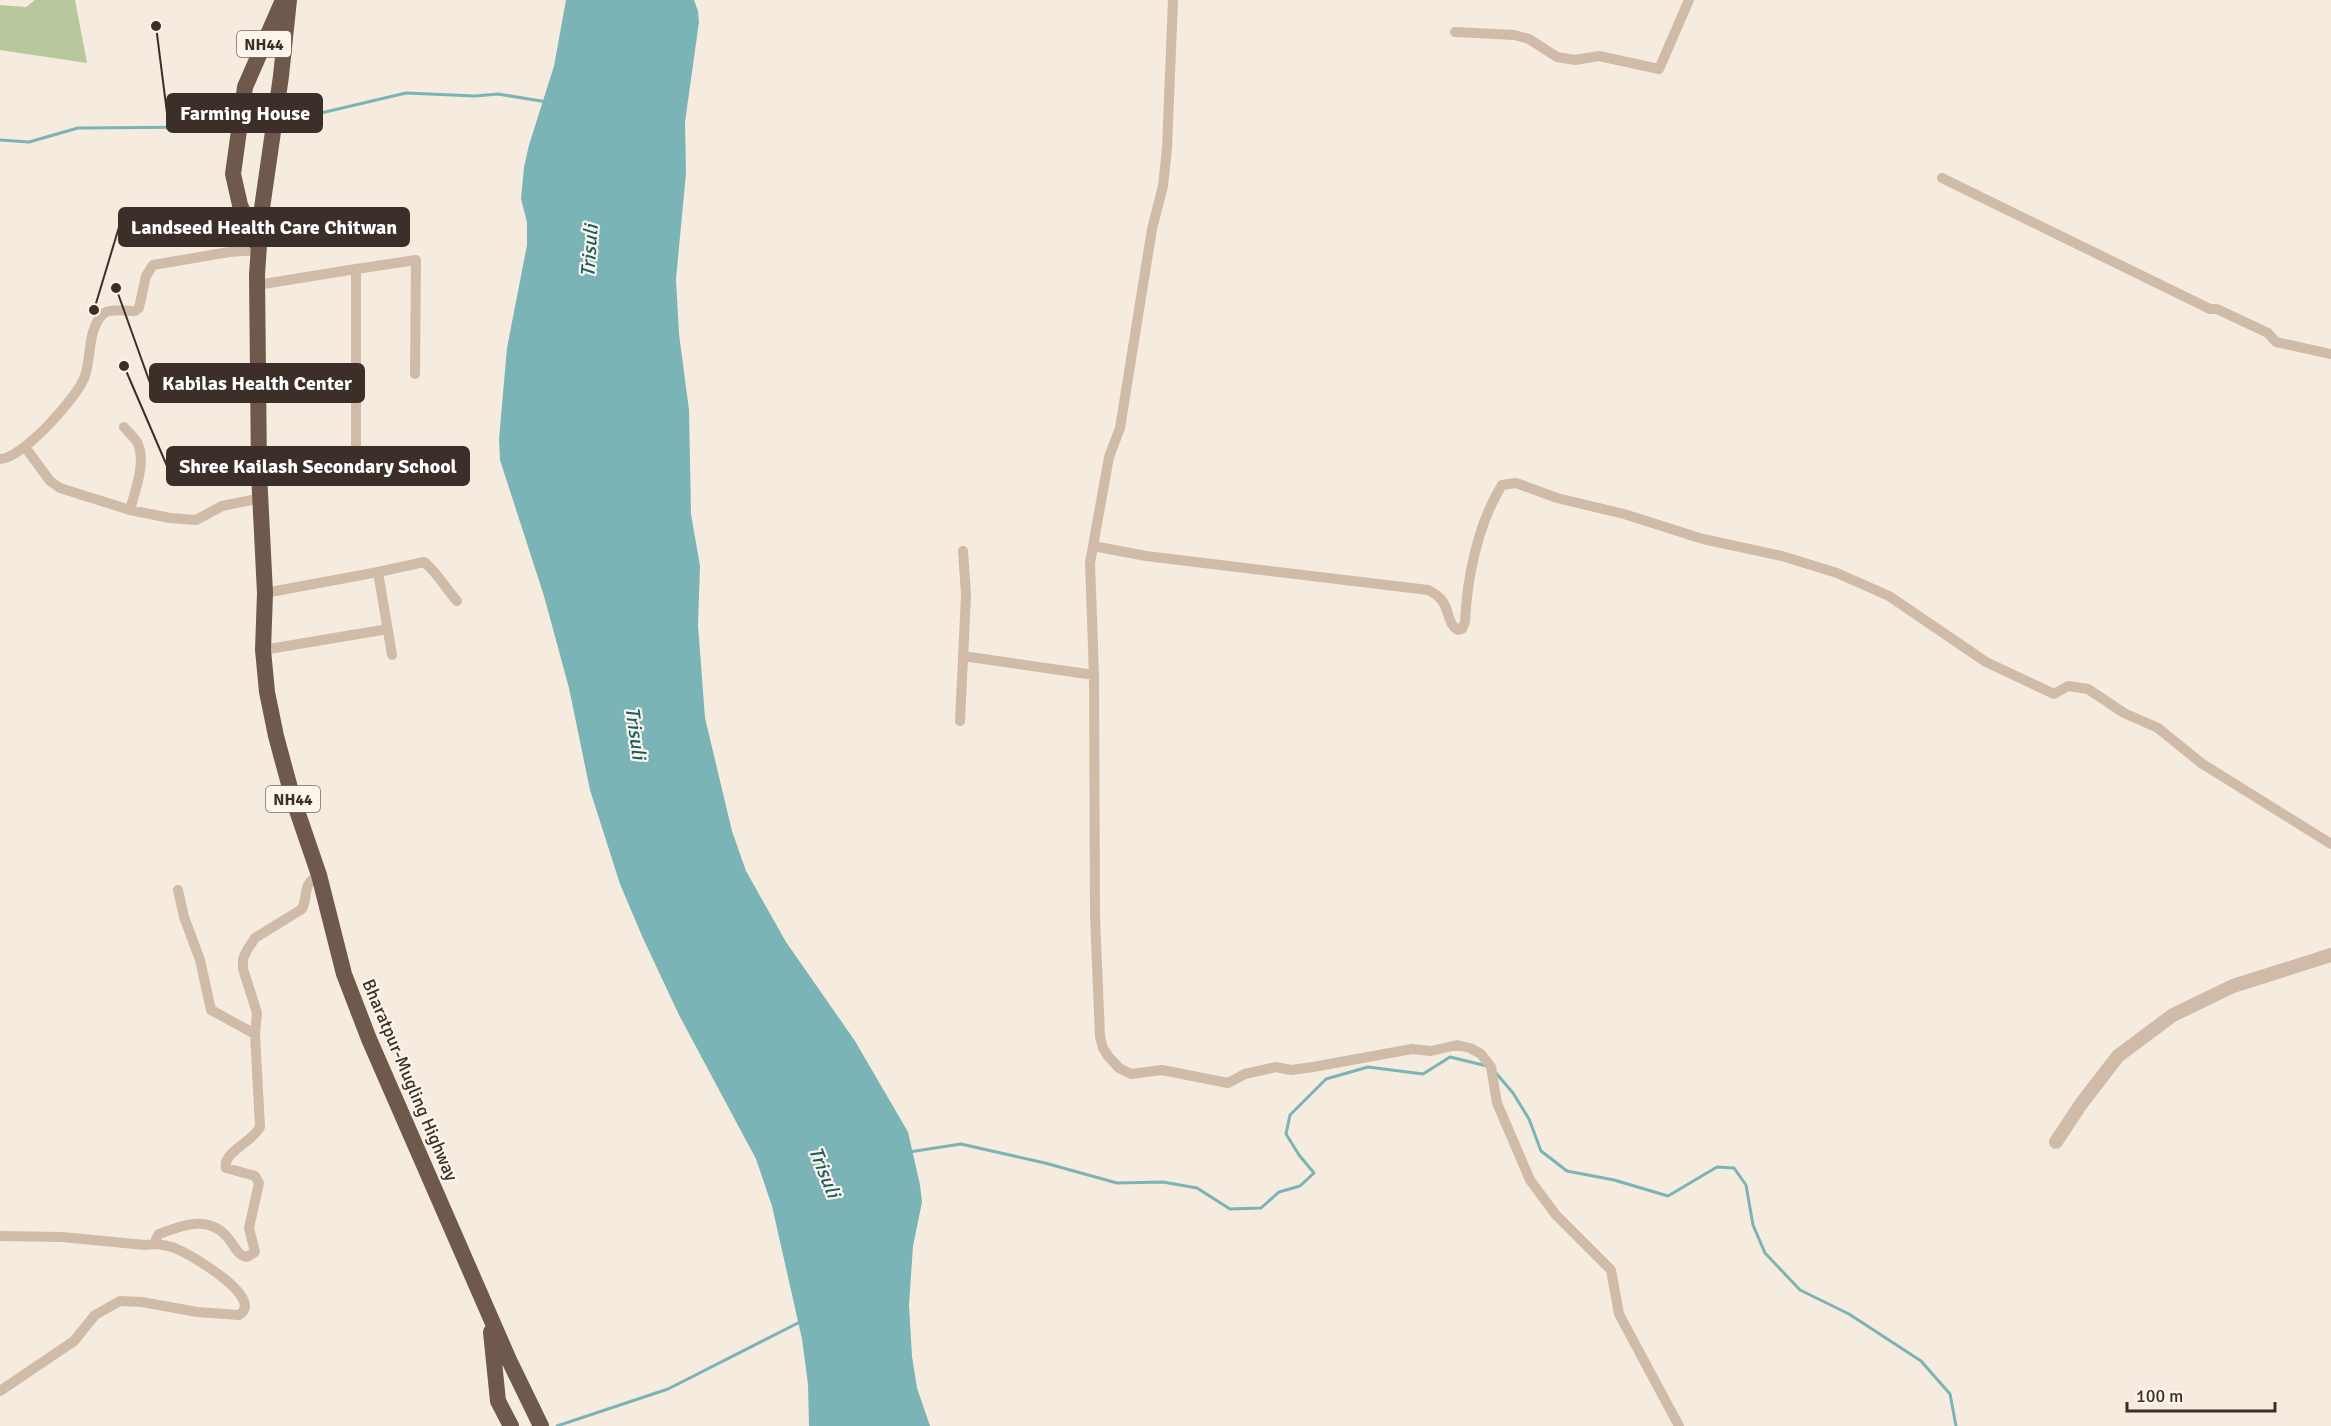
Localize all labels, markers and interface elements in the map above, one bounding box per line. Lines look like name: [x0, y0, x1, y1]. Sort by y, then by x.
road number: NH44: [237, 31, 291, 57]
callout: Farming House: [167, 94, 322, 132]
text: Farming House: [180, 101, 310, 126]
callout: Landseed Health Care Chitwan: [119, 208, 409, 246]
text: Landseed Health Care Chitwan: [131, 215, 397, 240]
water label: Trisuli: [575, 222, 604, 278]
callout: Kabilas Health Center: [150, 364, 364, 402]
text: Kabilas Health Center: [162, 371, 352, 396]
callout: Shree Kailash Secondary School: [167, 447, 469, 485]
text: Shree Kailash Secondary School: [179, 454, 457, 479]
water label: Trisuli: [619, 705, 652, 763]
road number: NH44: [266, 786, 320, 812]
street label: Bharatpur-Mugling Highway: [357, 976, 463, 1185]
water label: Trisuli: [803, 1143, 847, 1203]
scale bar: [2127, 1375, 2276, 1413]
text: 100 m: [2136, 1385, 2183, 1407]

